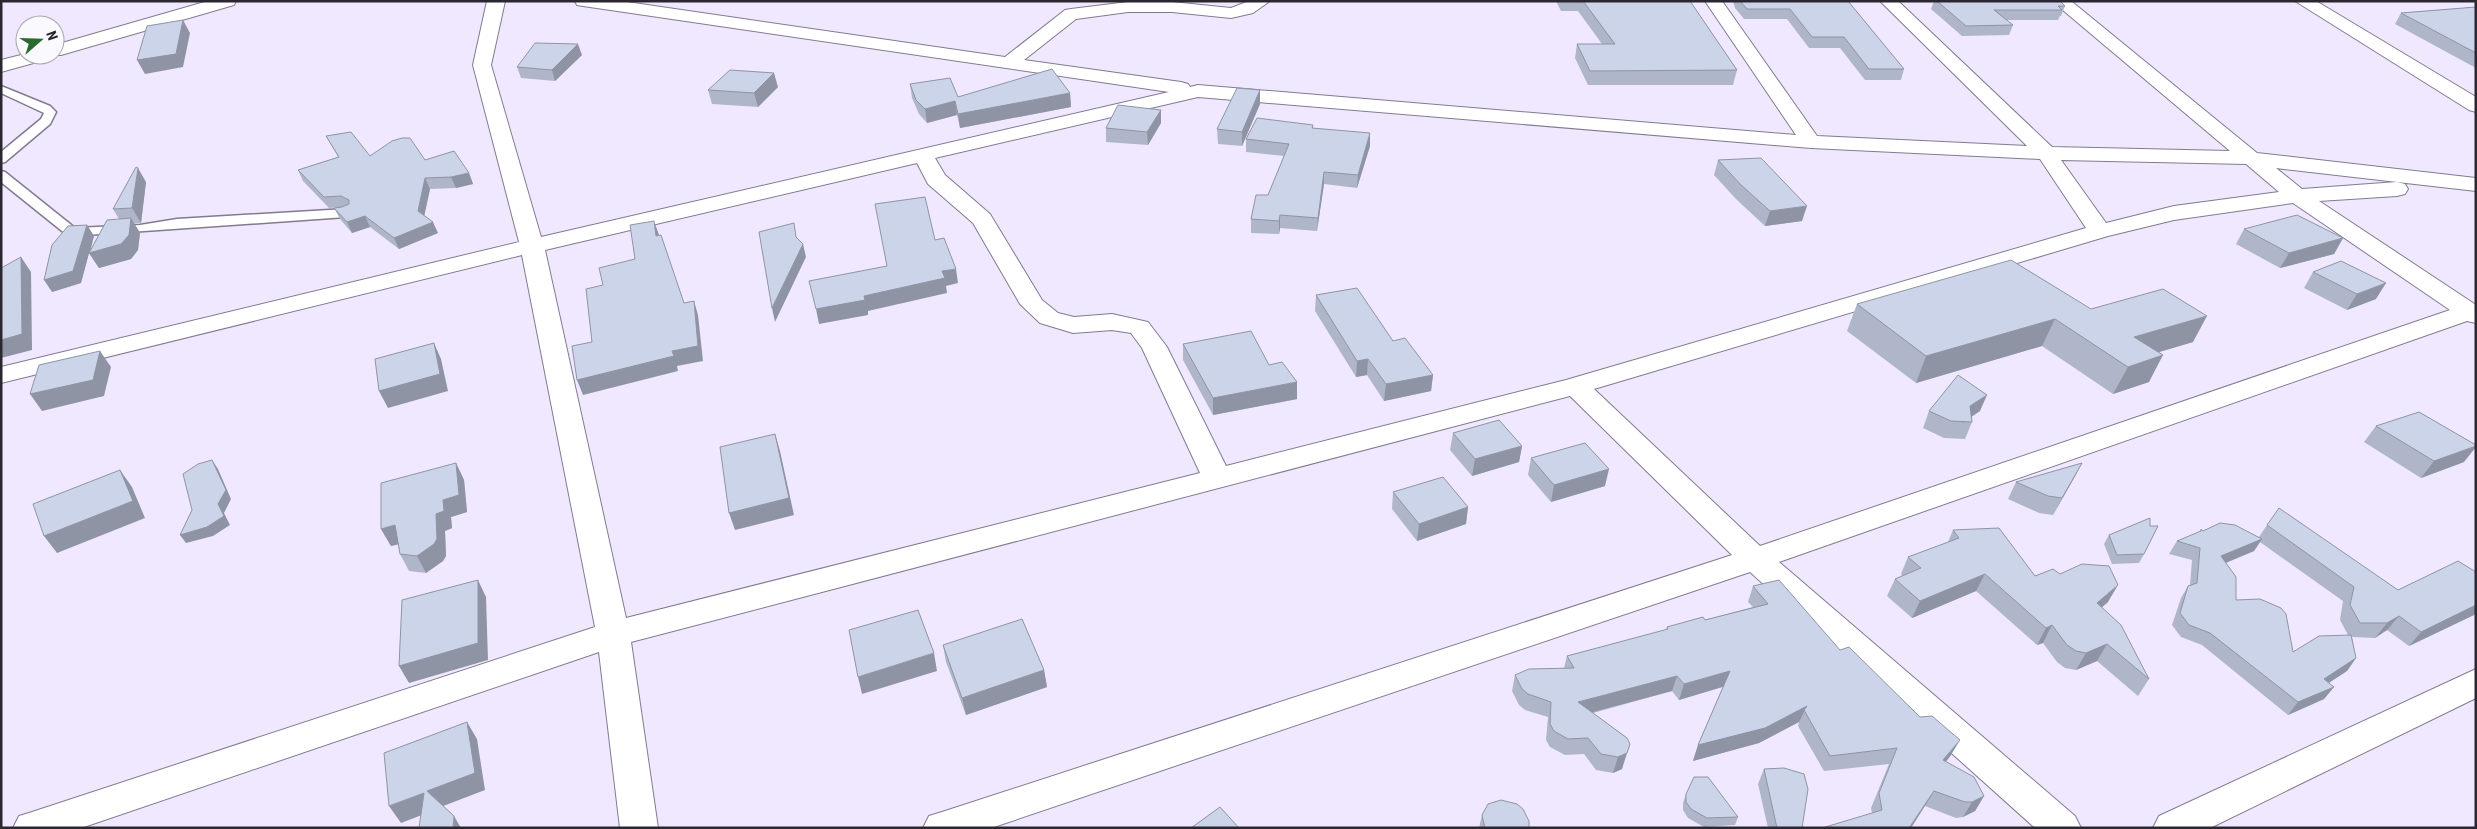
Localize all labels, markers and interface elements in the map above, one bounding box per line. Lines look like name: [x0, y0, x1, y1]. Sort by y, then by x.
north arrow: [15, 15, 65, 65]
text: N: [43, 29, 61, 42]

